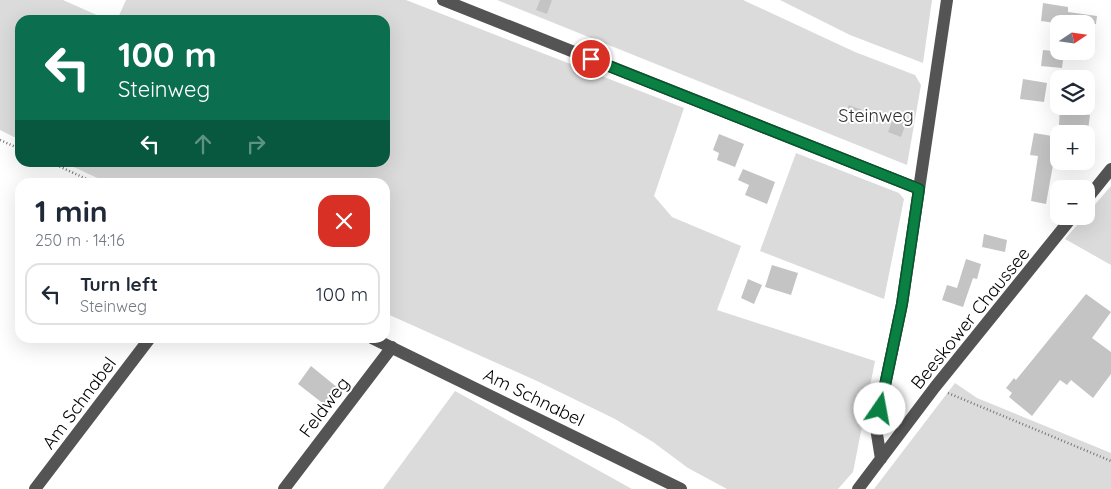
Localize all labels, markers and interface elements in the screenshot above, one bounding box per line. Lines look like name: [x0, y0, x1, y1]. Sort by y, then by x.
north arrow: [1050, 15, 1095, 60]
map controls: [1050, 15, 1095, 225]
text: 100 m: [118, 32, 217, 76]
icon: left: [35, 35, 100, 100]
pin: [570, 38, 612, 80]
icon: arrive: [577, 45, 605, 73]
button: layers: [1050, 70, 1095, 115]
text: Steinweg: [118, 75, 210, 103]
park label: Steinweg: [838, 104, 914, 127]
button: +: [1050, 125, 1095, 170]
icon: left: [136, 130, 164, 158]
icon: ahead: [189, 130, 217, 158]
icon: right: [242, 130, 270, 158]
button: −: [1050, 180, 1095, 225]
text: 1 min: [35, 192, 108, 230]
button: close: [318, 195, 370, 247]
text: 250 m · 14:16: [35, 230, 125, 250]
street label: Beeskower Chaussee: [906, 242, 1034, 394]
text: Turn left: [80, 272, 158, 296]
icon: left: [37, 280, 65, 308]
text: 100 m: [316, 282, 368, 306]
text: Steinweg: [80, 296, 147, 316]
street label: Am Schnabel: [37, 352, 121, 454]
street label: Am Schnabel: [480, 363, 588, 431]
street label: Feldweg: [294, 372, 354, 442]
position arrow: [853, 382, 905, 434]

